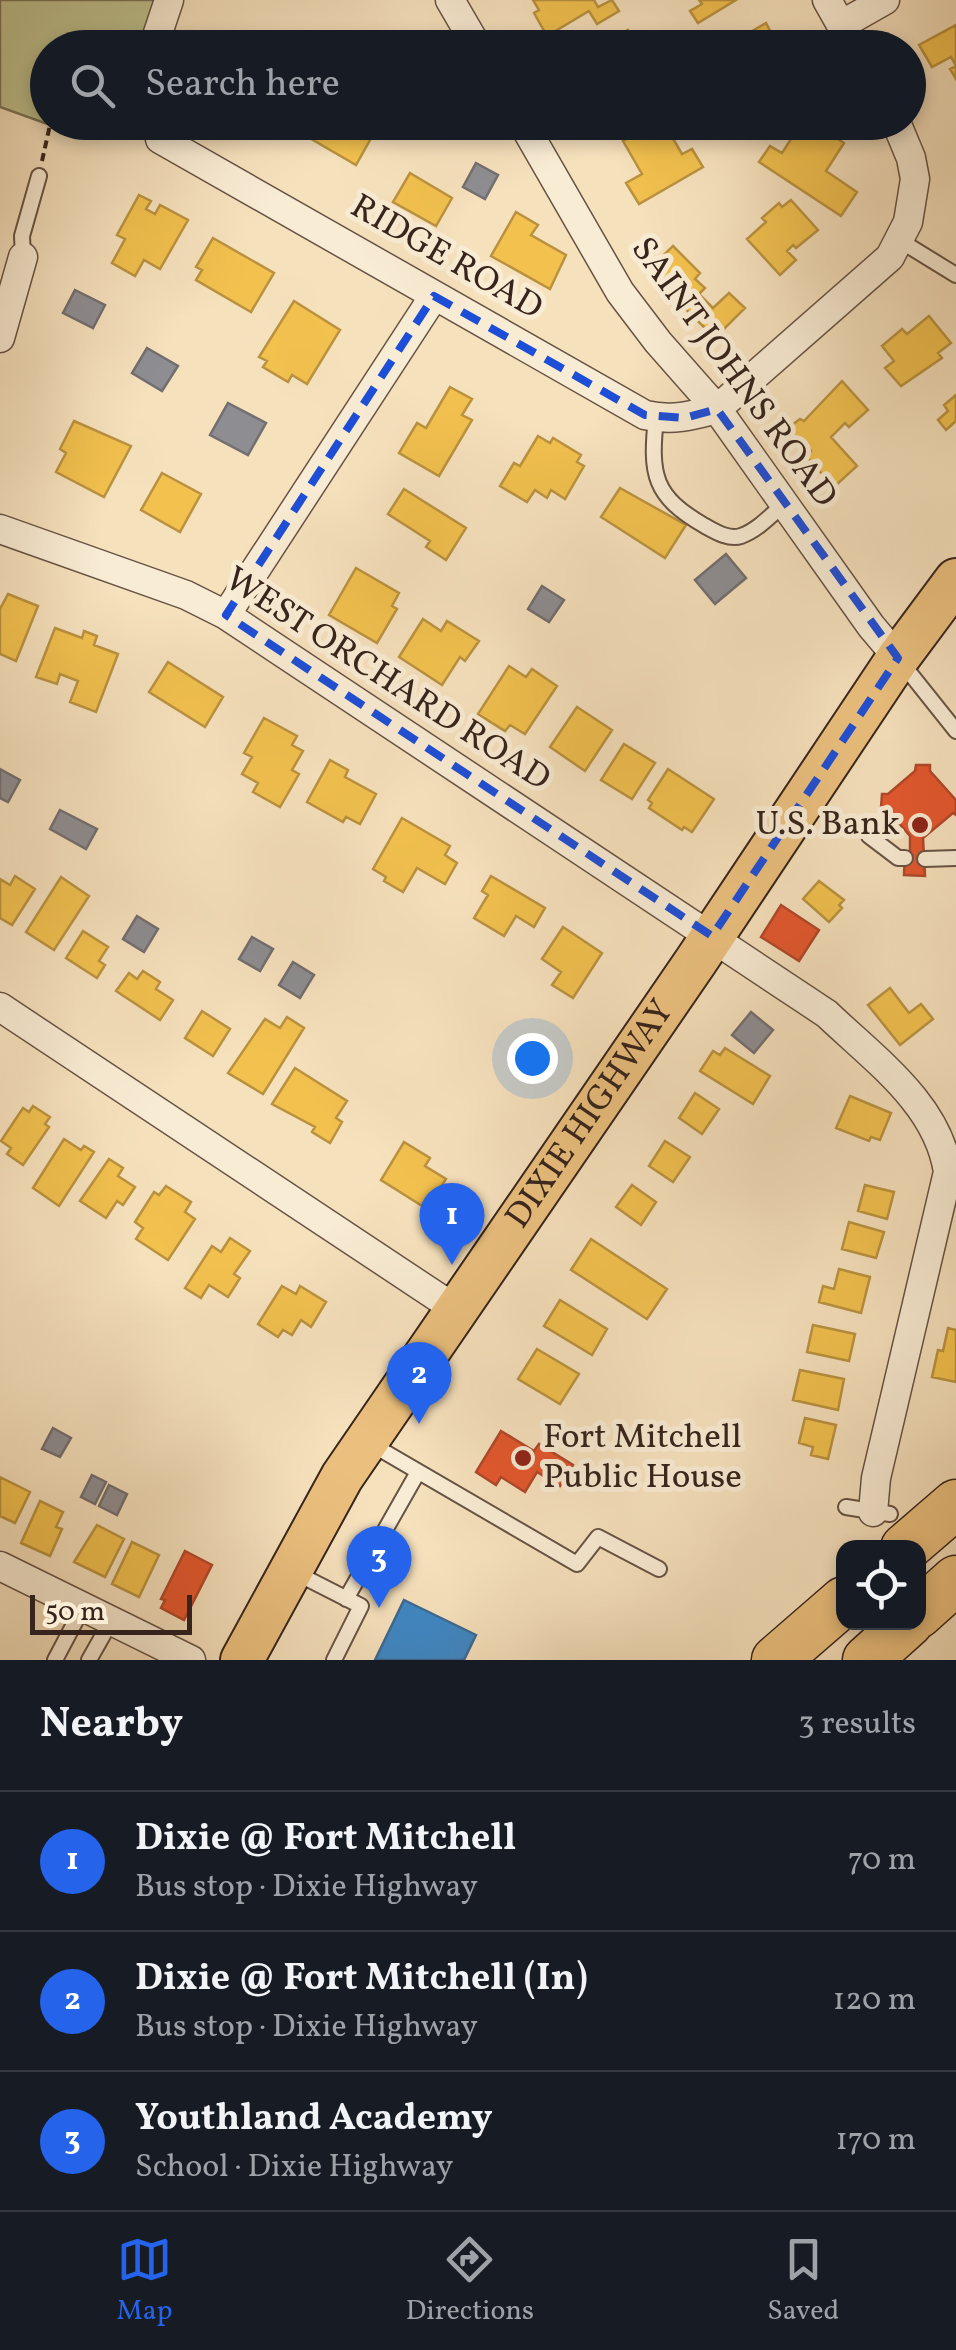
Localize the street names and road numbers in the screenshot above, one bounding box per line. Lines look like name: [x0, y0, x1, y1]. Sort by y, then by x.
street label: RIDGE ROAD: [341, 184, 551, 332]
street label: SAINT JOHNS ROAD: [619, 228, 847, 518]
street label: WEST ORCHARD ROAD: [215, 557, 559, 803]
street label: DIXIE HIGHWAY: [495, 991, 686, 1239]

